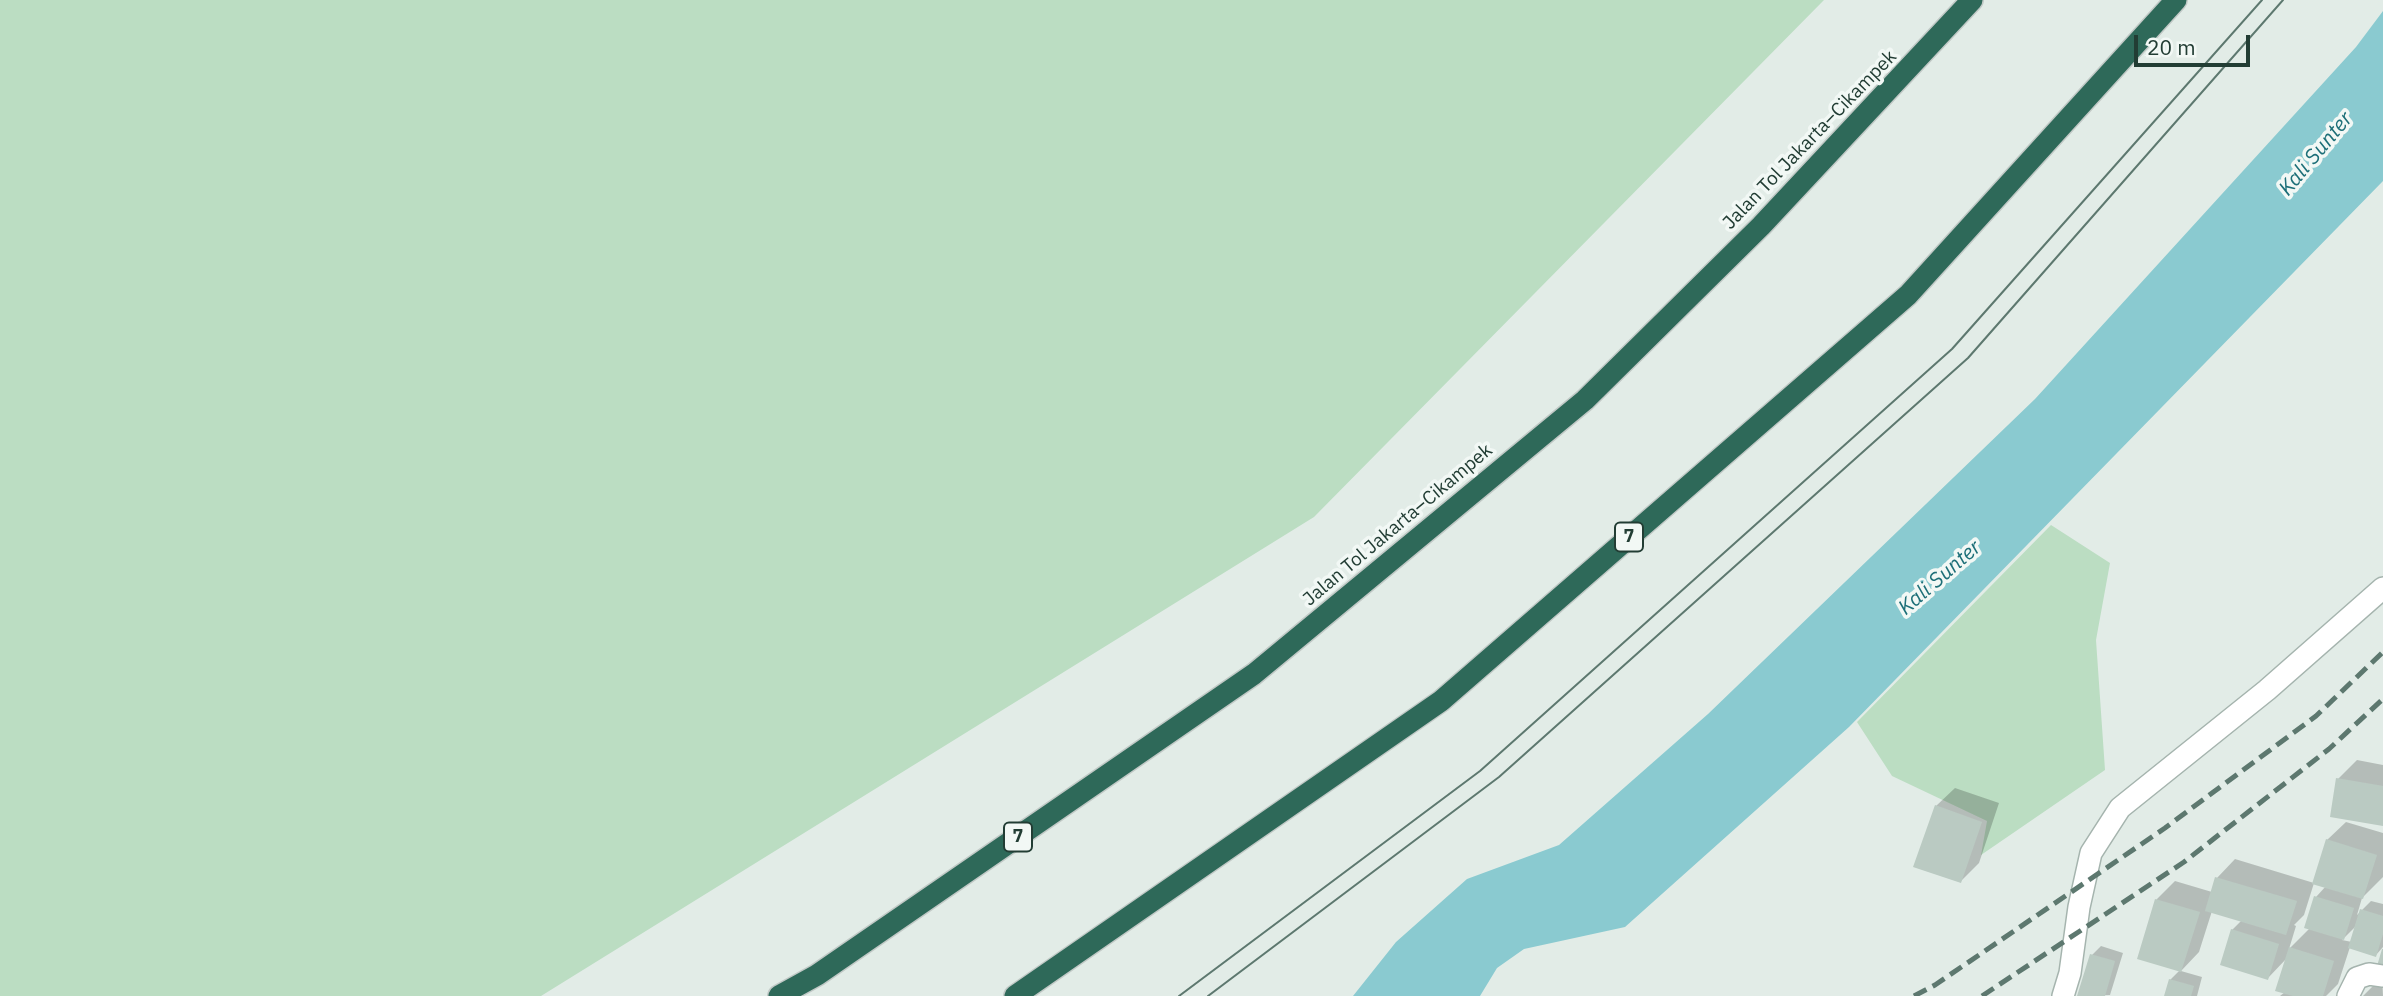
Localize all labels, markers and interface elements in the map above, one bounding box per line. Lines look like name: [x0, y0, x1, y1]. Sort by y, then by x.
scale bar: [2138, 21, 2254, 65]
text: 20 m: [2147, 33, 2196, 61]
street label: Jalan Tol Jakarta–Cikampek: [1718, 46, 1902, 234]
water label: Kali Sunter: [2274, 107, 2358, 201]
street label: Jalan Tol Jakarta–Cikampek: [1299, 439, 1497, 611]
road number: 7: [1615, 522, 1643, 552]
water label: Kali Sunter: [1894, 535, 1986, 621]
road number: 7: [1004, 822, 1032, 852]

